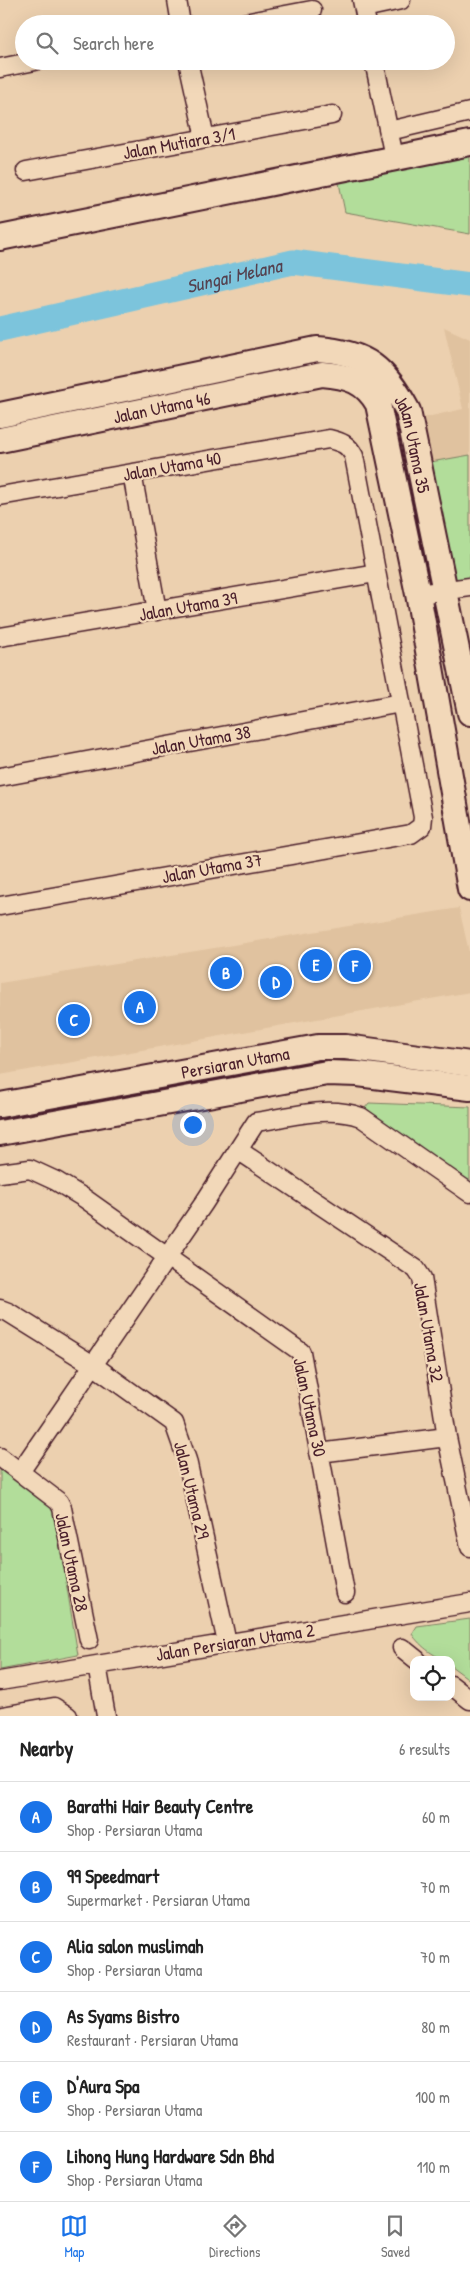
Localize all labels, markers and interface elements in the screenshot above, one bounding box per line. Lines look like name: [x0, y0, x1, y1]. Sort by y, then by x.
search box: [15, 15, 455, 70]
icon: search: [33, 29, 61, 57]
text: Search here: [73, 30, 154, 56]
street label: Jalan Mutiara 3/1: [121, 121, 237, 165]
water label: Sungai Melana: [184, 251, 287, 299]
street label: Jalan Utama 46: [111, 385, 212, 429]
street label: Jalan Utama 35: [389, 390, 437, 496]
street label: Jalan Utama 40: [121, 445, 223, 487]
street label: Jalan Utama 39: [137, 585, 239, 627]
street label: Jalan Utama 38: [149, 719, 253, 761]
street label: Jalan Utama 37: [160, 847, 264, 889]
pin: E: [300, 946, 332, 984]
pin: F: [339, 947, 371, 985]
pin: B: [210, 954, 242, 992]
pin: D: [260, 963, 292, 1001]
pin: A: [124, 988, 156, 1026]
pin: C: [58, 1001, 90, 1039]
street label: Persiaran Utama: [179, 1040, 291, 1084]
your location: [180, 1112, 206, 1138]
street label: Jalan Utama 32: [408, 1280, 450, 1384]
street label: Jalan Utama 30: [287, 1355, 333, 1459]
street label: Jalan Utama 29: [168, 1439, 216, 1542]
street label: Jalan Utama 28: [49, 1510, 95, 1614]
street label: Jalan Persiaran Utama 2: [154, 1617, 316, 1667]
map controls: [410, 1656, 455, 1701]
button: locate: [410, 1656, 455, 1701]
text: Nearby: [20, 1734, 73, 1763]
text: 6 results: [399, 1738, 450, 1760]
text: Barathi Hair Beauty Centre: [67, 1793, 253, 1819]
text: A: [32, 1806, 40, 1828]
text: 60 m: [422, 1806, 450, 1828]
text: Shop · Persiaran Utama: [67, 1819, 202, 1841]
text: 99 Speedmart: [67, 1863, 159, 1889]
text: B: [32, 1876, 40, 1898]
text: 70 m: [420, 1876, 450, 1898]
text: Supermarket · Persiaran Utama: [67, 1889, 250, 1911]
text: Alia salon muslimah: [67, 1933, 203, 1959]
text: C: [32, 1946, 40, 1968]
text: 70 m: [420, 1946, 450, 1968]
text: Shop · Persiaran Utama: [67, 1959, 202, 1981]
text: As Syams Bistro: [67, 2003, 179, 2029]
text: D: [32, 2016, 40, 2038]
text: 80 m: [421, 2016, 450, 2038]
text: Restaurant · Persiaran Utama: [67, 2029, 238, 2051]
text: D'Aura Spa: [67, 2073, 139, 2099]
text: E: [32, 2086, 40, 2108]
text: 100 m: [415, 2086, 450, 2108]
text: Shop · Persiaran Utama: [67, 2099, 202, 2121]
text: Lihong Hung Hardware Sdn Bhd: [67, 2143, 274, 2169]
text: F: [33, 2156, 39, 2178]
text: 110 m: [417, 2156, 450, 2178]
text: Shop · Persiaran Utama: [67, 2169, 202, 2191]
tab: Map: [60, 2212, 88, 2261]
tab: Directions: [209, 2212, 260, 2261]
tab: Saved: [381, 2212, 410, 2261]

